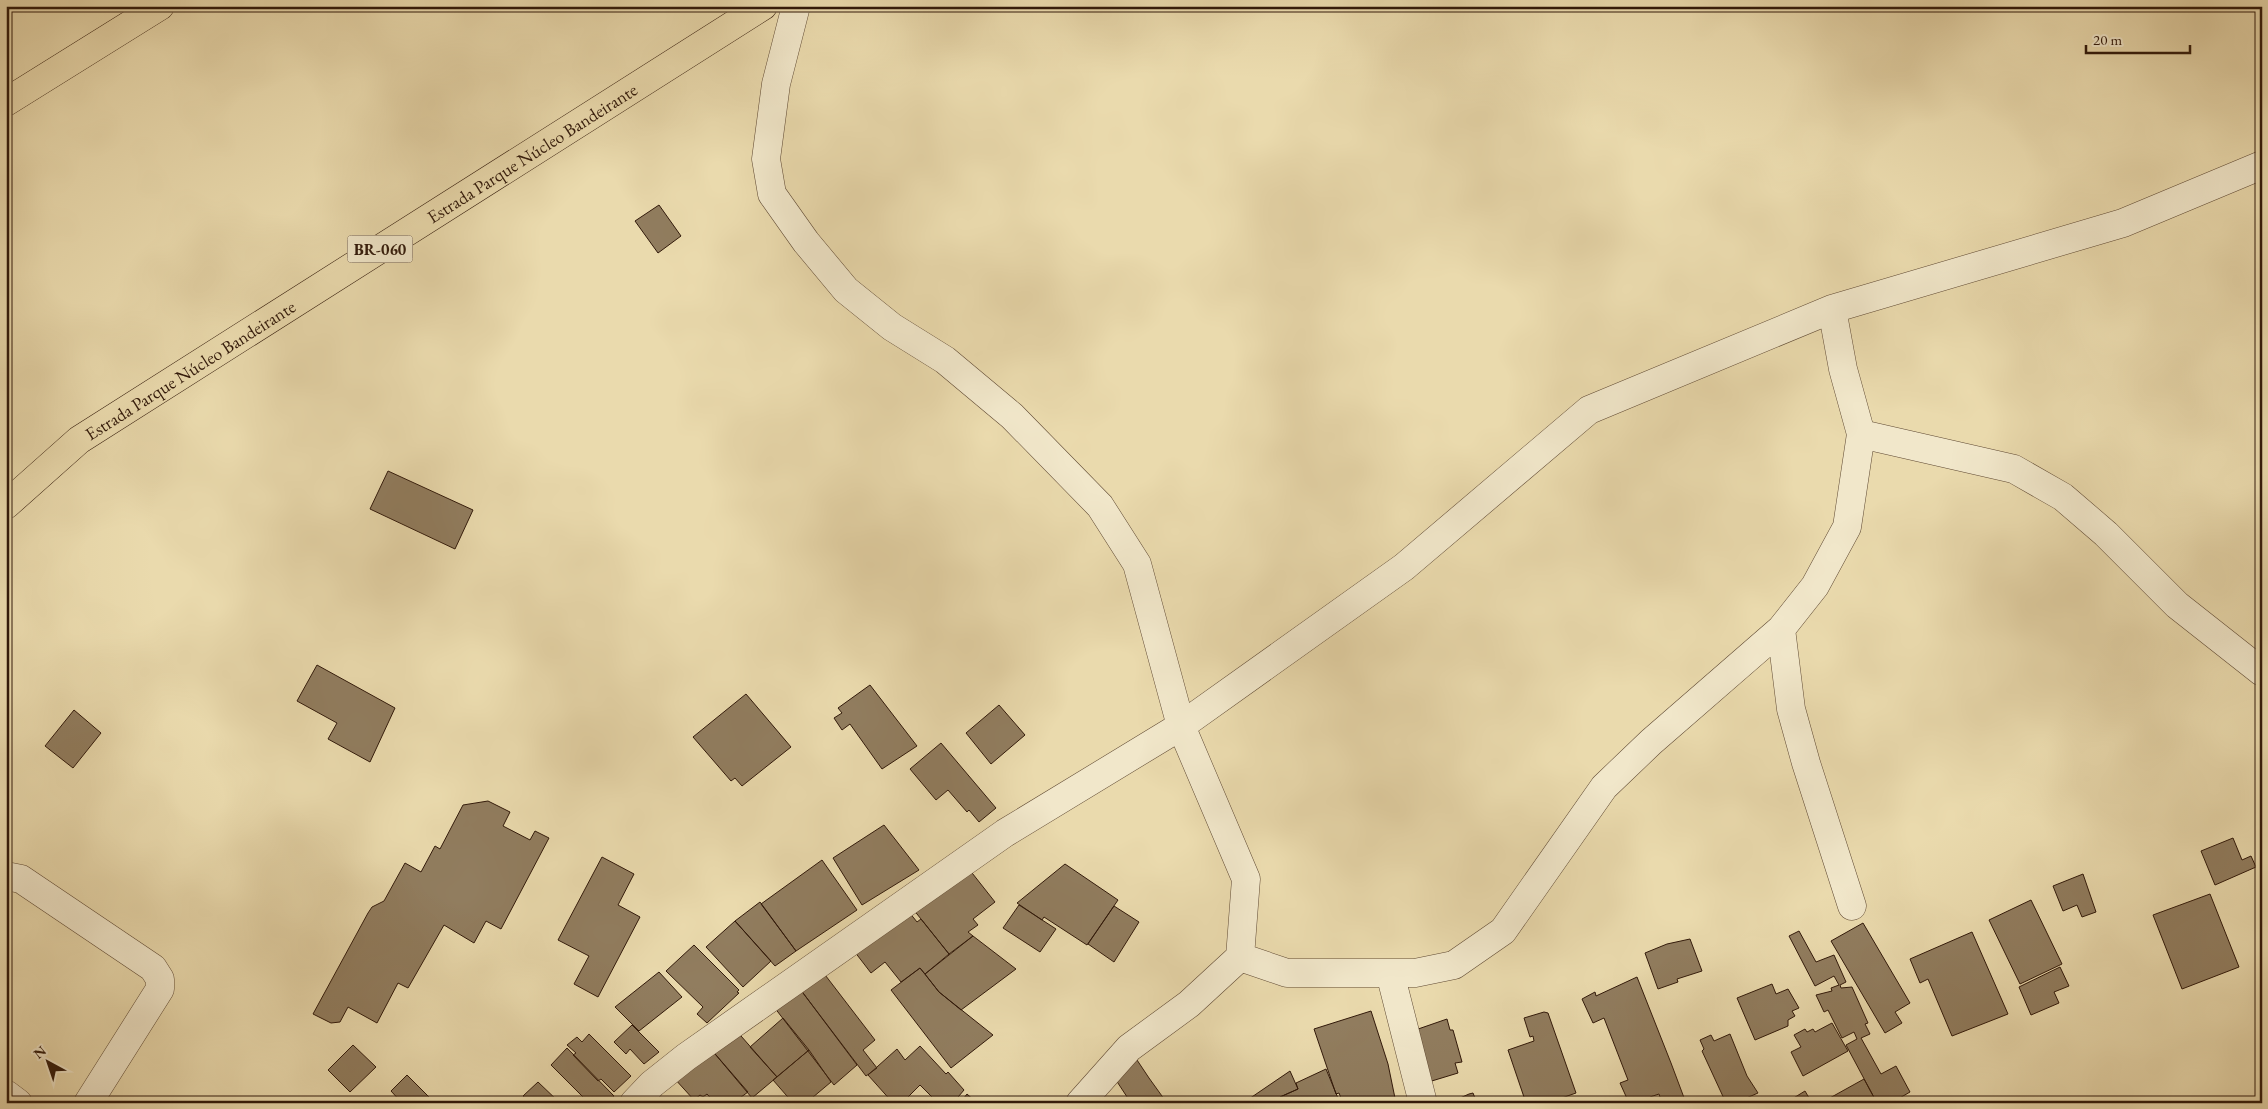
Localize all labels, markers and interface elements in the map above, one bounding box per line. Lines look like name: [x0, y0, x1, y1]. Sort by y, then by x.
scale bar: [2086, 22, 2189, 54]
text: 20 m: [2093, 30, 2122, 49]
street label: Estrada Parque Núcleo Bandeirante: [422, 77, 641, 228]
road number: BR-060: [348, 235, 412, 262]
street label: Estrada Parque Núcleo Bandeirante: [80, 294, 299, 445]
north arrow: [22, 1036, 72, 1086]
text: N: [30, 1041, 50, 1063]

